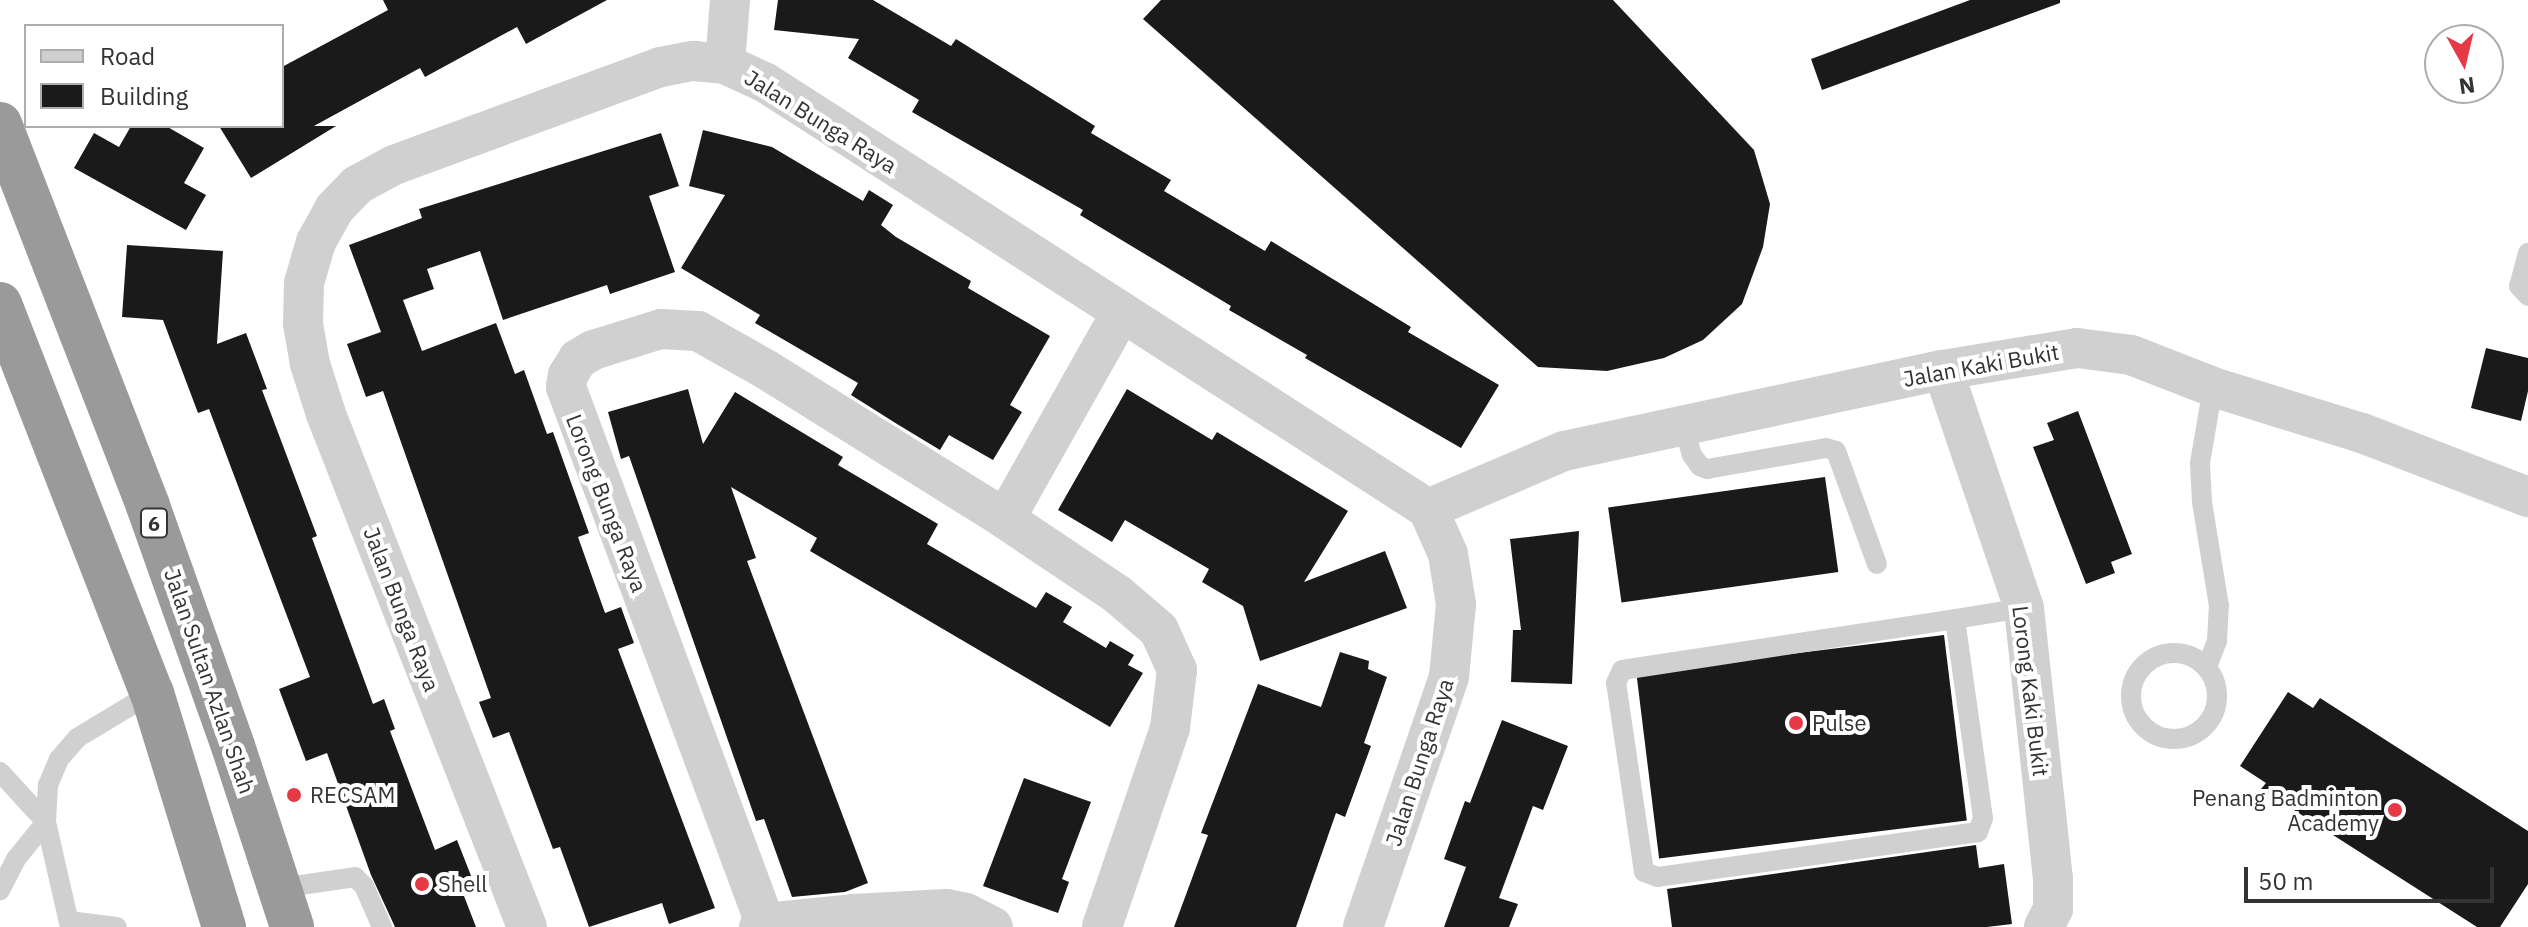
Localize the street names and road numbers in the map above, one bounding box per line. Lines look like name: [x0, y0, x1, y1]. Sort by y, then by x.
street label: Jalan Bunga Raya: [740, 64, 902, 178]
street label: Jalan Kaki Bukit: [1901, 338, 2061, 392]
street label: Lorong Bunga Raya: [561, 410, 653, 596]
road number: 6: [140, 507, 168, 539]
street label: Jalan Bunga Raya: [358, 523, 446, 695]
street label: Jalan Sultan Azlan Shah: [159, 565, 261, 797]
street label: Lorong Kaki Bukit: [2007, 604, 2055, 778]
street label: Jalan Bunga Raya: [1380, 675, 1458, 849]

